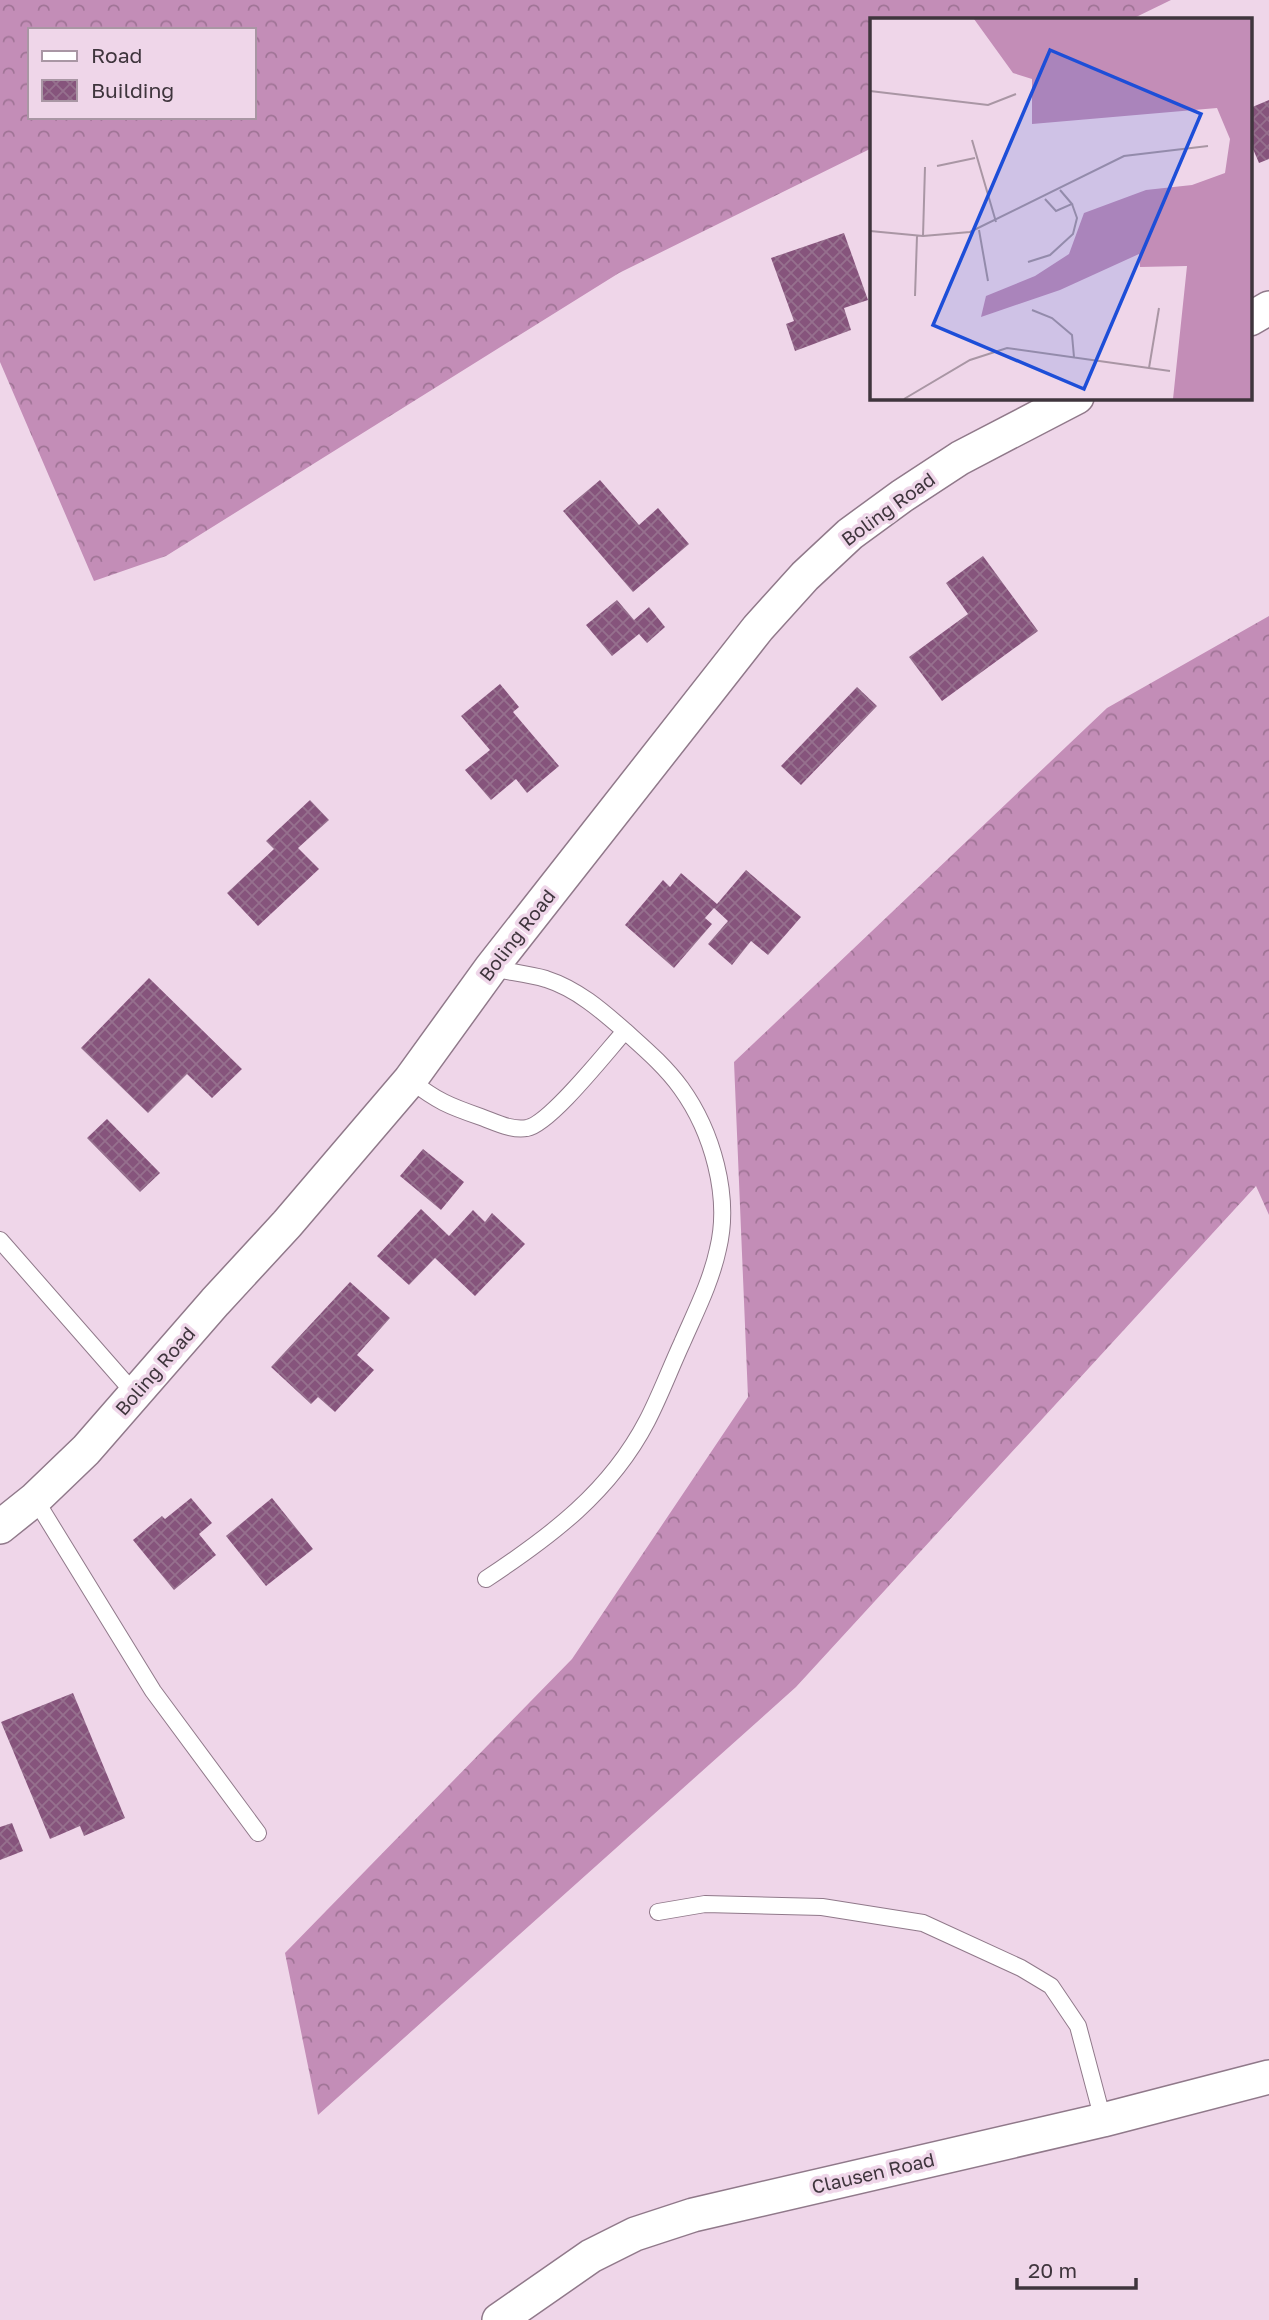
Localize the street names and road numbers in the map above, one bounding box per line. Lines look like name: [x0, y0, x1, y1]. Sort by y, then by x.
street label: Boling Road: [836, 467, 939, 550]
street label: Boling Road: [474, 884, 560, 985]
street label: Boling Road: [110, 1322, 199, 1420]
street label: Clausen Road: [809, 2147, 937, 2198]

